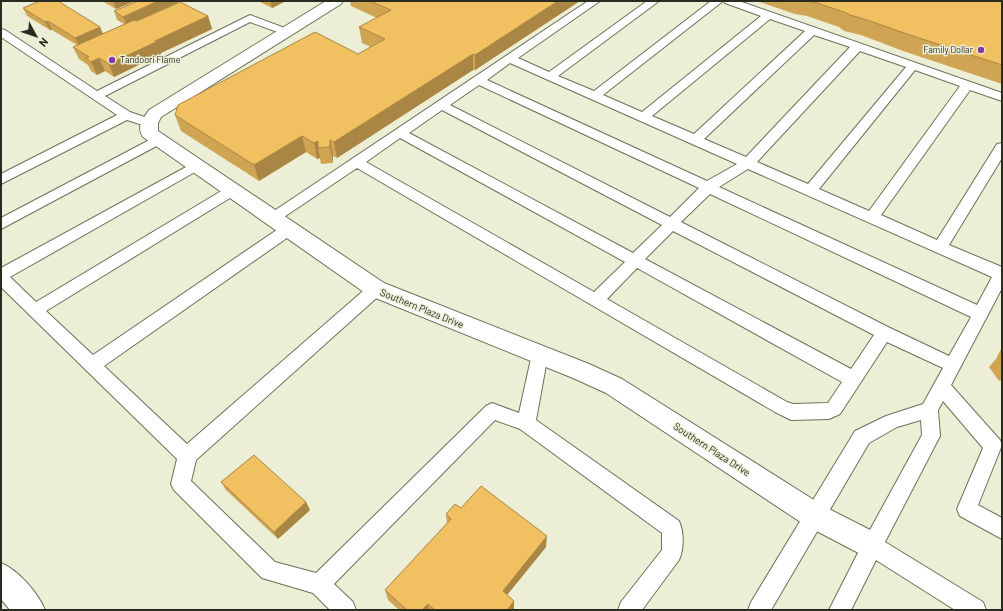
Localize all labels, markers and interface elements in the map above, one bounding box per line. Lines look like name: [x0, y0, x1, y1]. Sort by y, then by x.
north arrow: [16, 16, 56, 56]
text: N: [37, 36, 51, 50]
place label: Family Dollar: [923, 44, 974, 55]
marker: Family Dollar: [976, 45, 986, 55]
place label: Tandoori Flame: [120, 54, 181, 65]
marker: Tandoori Flame: [107, 55, 117, 65]
street label: Southern Plaza Drive: [378, 286, 466, 330]
street label: Southern Plaza Drive: [671, 420, 753, 478]

